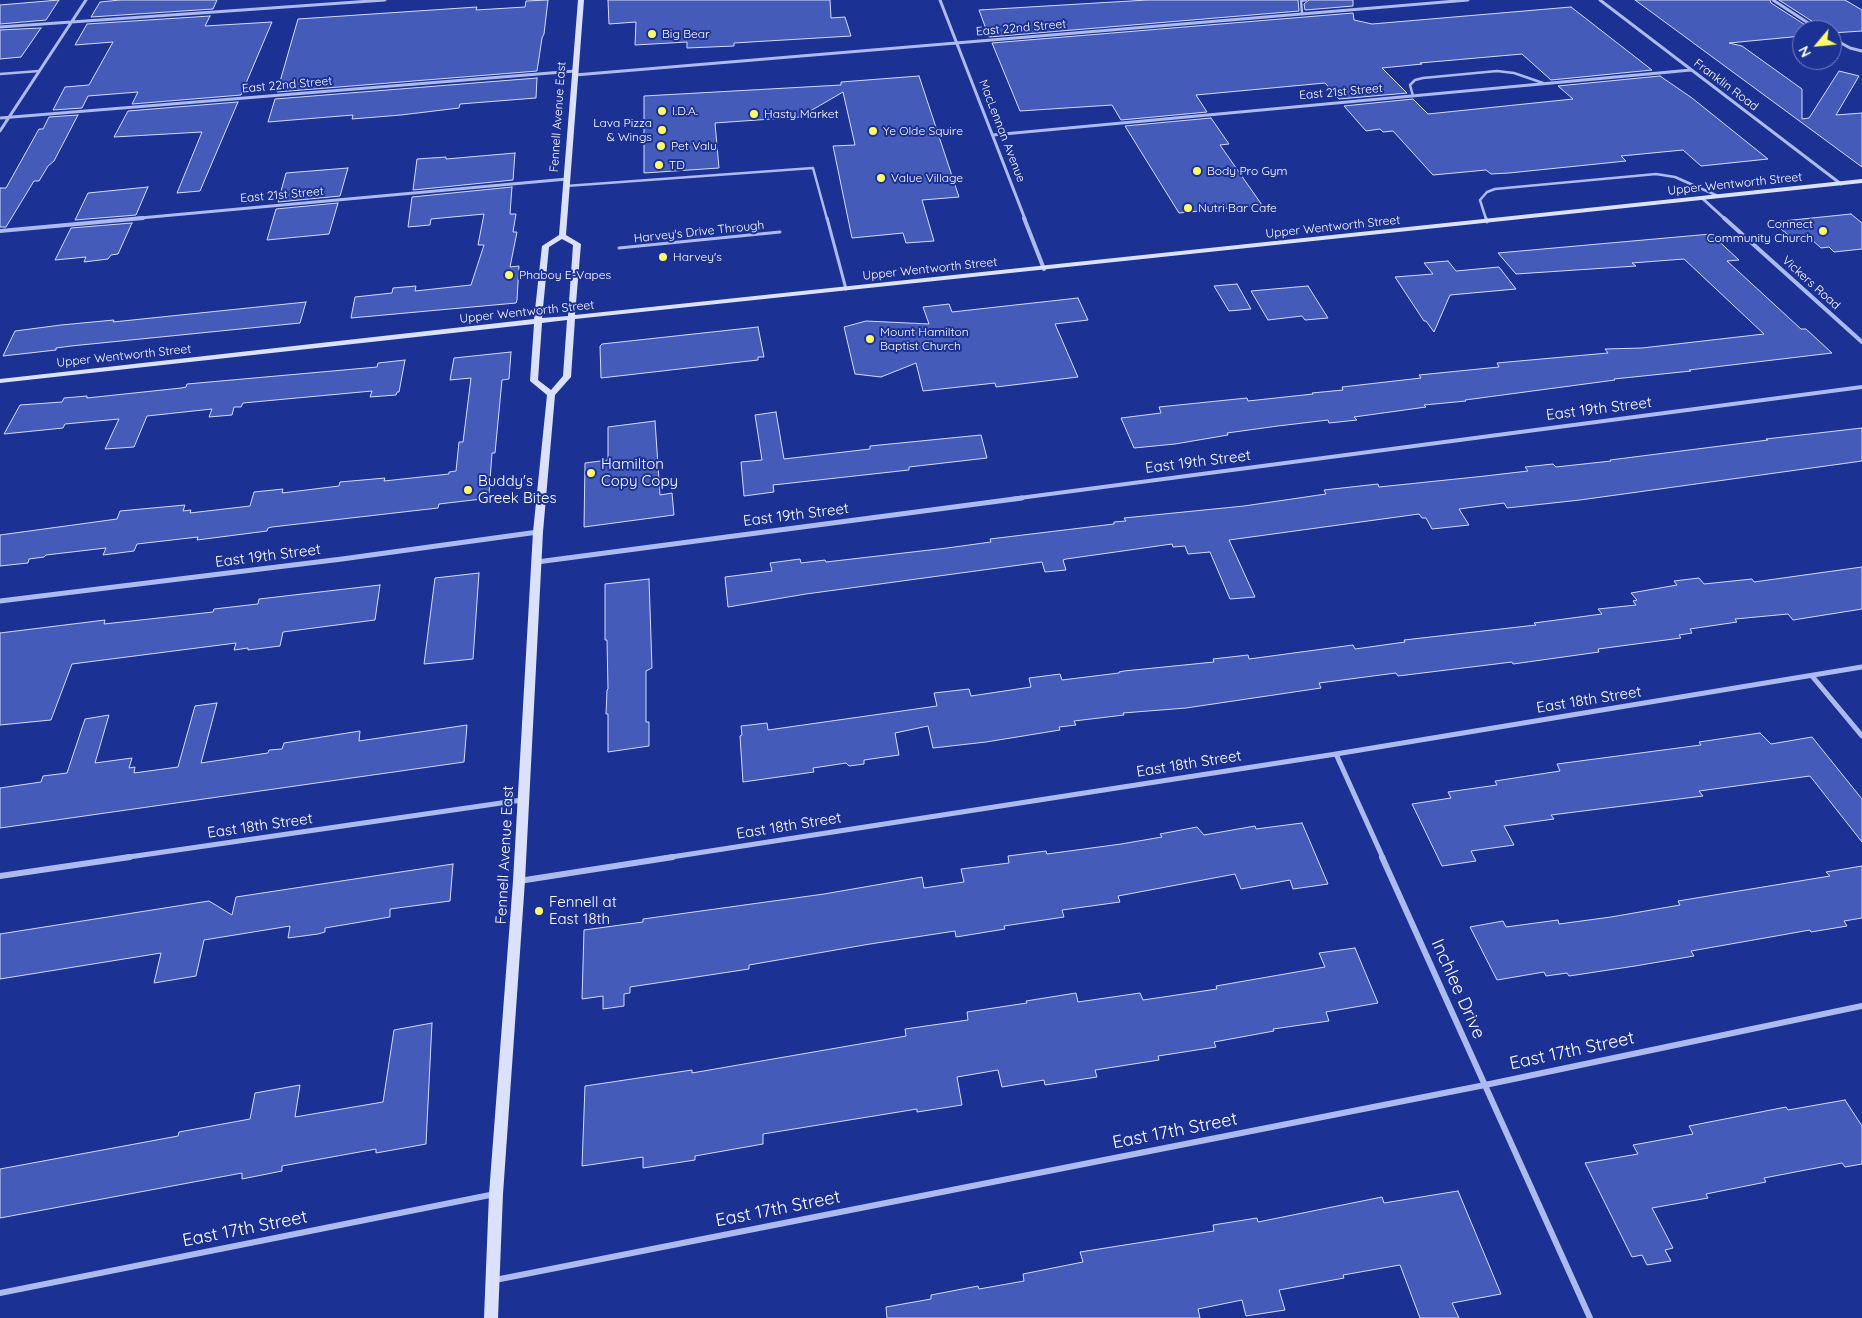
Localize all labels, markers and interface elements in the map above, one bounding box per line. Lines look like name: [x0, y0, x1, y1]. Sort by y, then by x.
street label: East 22nd Street: [975, 17, 1067, 39]
north arrow: [1792, 20, 1842, 70]
place label: Big Bear: [662, 27, 710, 41]
marker: Big Bear: [646, 28, 658, 40]
text: N: [1794, 43, 1815, 60]
street label: Franklin Road: [1691, 56, 1761, 114]
street label: Fennell Avenue East: [547, 61, 569, 173]
street label: East 22nd Street: [241, 74, 333, 96]
street label: MacLennan Avenue: [976, 78, 1028, 184]
street label: East 21st Street: [1299, 81, 1383, 103]
place label: I.D.A.: [672, 104, 698, 118]
marker: I.D.A.: [656, 105, 668, 117]
place label: Hasty Market: [764, 107, 839, 121]
marker: Hasty Market: [748, 108, 760, 120]
place label: Lava Pizza & Wings: [593, 116, 652, 144]
marker: Lava Pizza & Wings: [656, 124, 668, 136]
place label: Ye Olde Squire: [883, 124, 963, 138]
marker: Ye Olde Squire: [867, 125, 879, 137]
place label: Pet Valu: [671, 139, 717, 153]
marker: Pet Valu: [655, 140, 667, 152]
place label: TD: [669, 158, 685, 172]
marker: TD: [653, 159, 665, 171]
place label: Body Pro Gym: [1207, 164, 1288, 178]
marker: Body Pro Gym: [1191, 165, 1203, 177]
street label: Upper Wentworth Street: [1667, 170, 1803, 198]
place label: Value Village: [891, 171, 963, 185]
marker: Value Village: [875, 172, 887, 184]
street label: East 21st Street: [240, 184, 324, 206]
place label: Nutri Bar Cafe: [1198, 201, 1277, 215]
marker: Nutri Bar Cafe: [1182, 202, 1194, 214]
street label: Upper Wentworth Street: [1265, 213, 1401, 241]
place label: Connect Community Church: [1707, 217, 1813, 245]
street label: Harvey's Drive Through: [633, 218, 765, 246]
marker: Connect Community Church: [1817, 225, 1829, 237]
place label: Harvey's: [673, 250, 722, 264]
marker: Harvey's: [657, 251, 669, 263]
street label: Vickers Road: [1779, 253, 1843, 313]
street label: Upper Wentworth Street: [862, 255, 998, 283]
place label: Phaboy E-Vapes: [519, 268, 611, 282]
marker: Phaboy E-Vapes: [503, 269, 515, 281]
street label: Upper Wentworth Street: [459, 298, 595, 326]
place label: Mount Hamilton Baptist Church: [880, 325, 969, 353]
marker: Mount Hamilton Baptist Church: [864, 333, 876, 345]
street label: Upper Wentworth Street: [56, 342, 192, 370]
street label: East 19th Street: [1545, 394, 1653, 424]
street label: East 19th Street: [1144, 447, 1252, 477]
place label: Hamilton Copy Copy: [601, 455, 678, 490]
marker: Hamilton Copy Copy: [585, 467, 597, 479]
place label: Buddy's Greek Bites: [478, 472, 556, 507]
marker: Buddy's Greek Bites: [462, 484, 474, 496]
street label: East 19th Street: [742, 500, 850, 530]
street label: East 19th Street: [214, 541, 322, 571]
street label: East 18th Street: [1535, 683, 1643, 717]
street label: East 18th Street: [1135, 747, 1243, 781]
street label: Fennell Avenue East: [492, 785, 518, 925]
street label: East 18th Street: [735, 809, 843, 843]
street label: East 18th Street: [206, 810, 314, 842]
place label: Fennell at East 18th: [549, 893, 617, 928]
marker: Fennell at East 18th: [533, 905, 545, 917]
street label: Inchlee Drive: [1426, 936, 1490, 1042]
street label: East 17th Street: [1508, 1027, 1636, 1075]
street label: East 17th Street: [1111, 1108, 1239, 1154]
street label: East 17th Street: [714, 1186, 842, 1232]
street label: East 17th Street: [181, 1206, 309, 1252]

